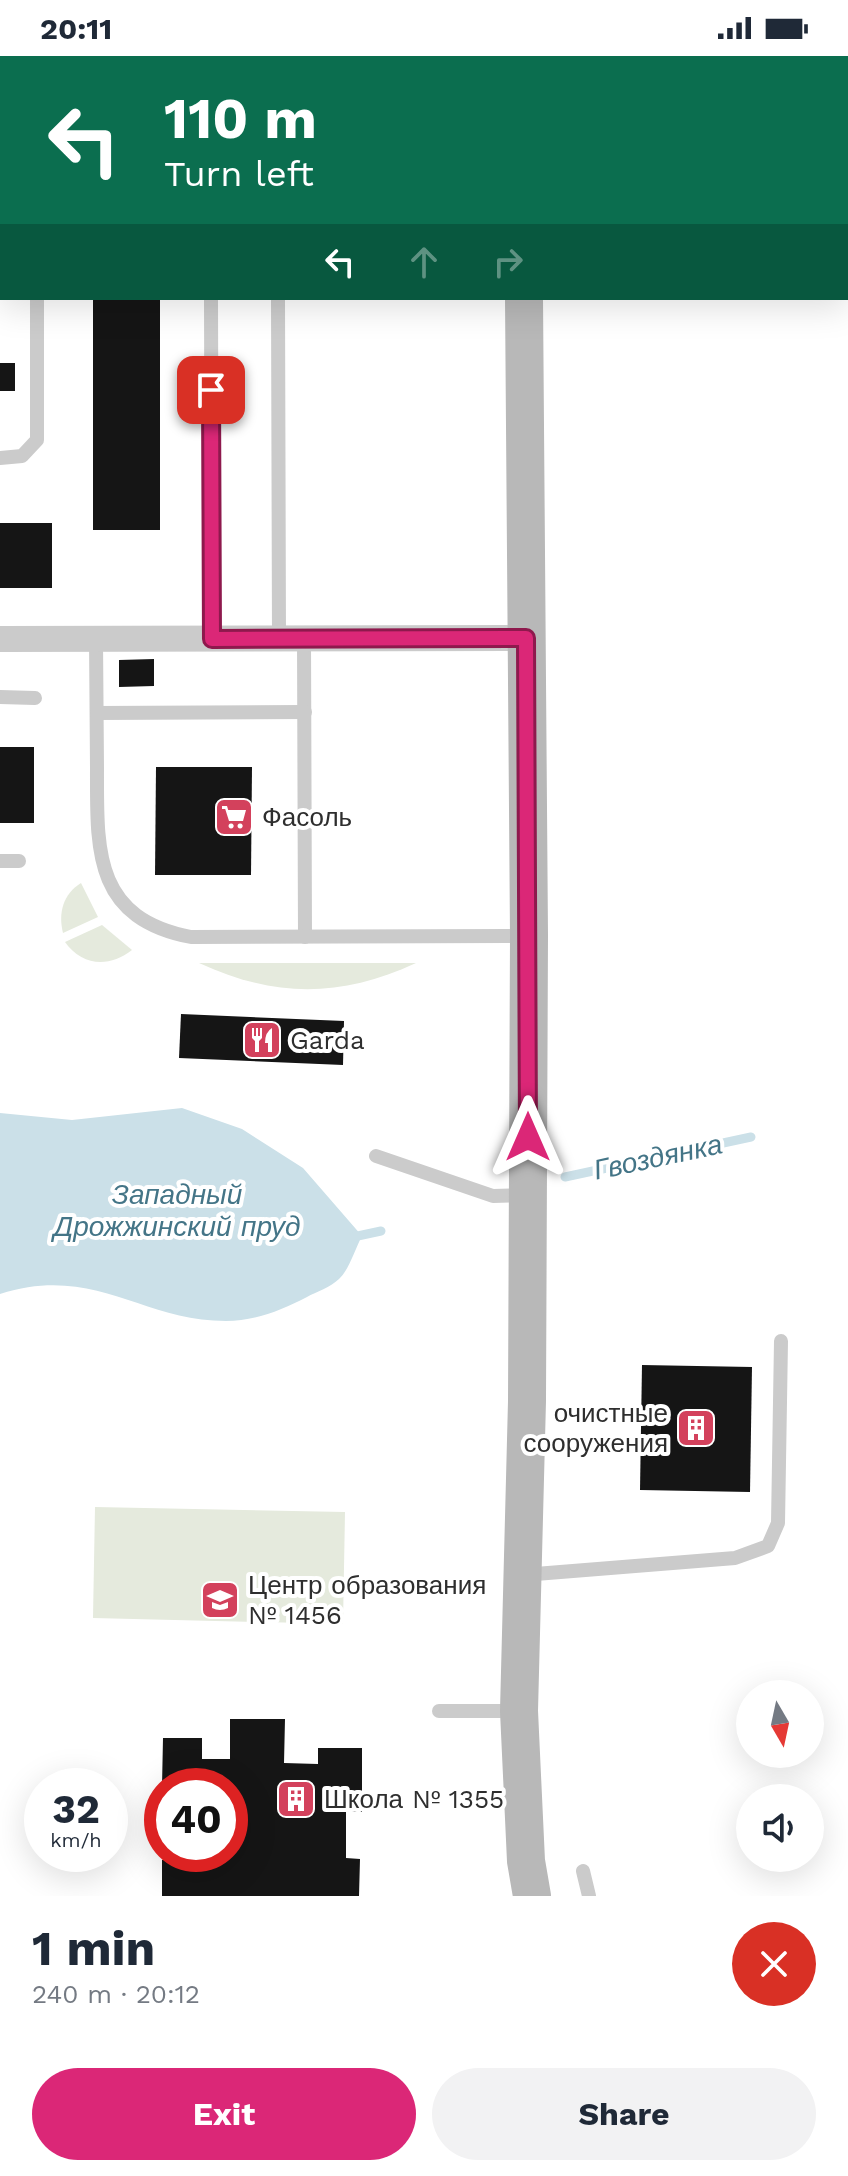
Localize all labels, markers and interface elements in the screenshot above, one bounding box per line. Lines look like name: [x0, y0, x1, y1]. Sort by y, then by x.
text: 20:11: [40, 11, 112, 46]
text: 110 m: [164, 86, 317, 152]
icon: left: [32, 88, 136, 192]
text: Turn left: [164, 153, 314, 195]
icon: left: [318, 240, 362, 284]
icon: ahead: [402, 240, 446, 284]
icon: right: [486, 240, 530, 284]
pin: [177, 356, 245, 424]
icon: arrive: [189, 368, 233, 412]
supermarket icon: Фасоль: [213, 796, 255, 838]
place label: Фасоль: [262, 802, 352, 832]
restaurant icon: Garda: [241, 1019, 283, 1061]
place label: Garda: [290, 1025, 365, 1055]
position arrow: [486, 1095, 570, 1179]
water label: Гвоздянка: [591, 1127, 725, 1187]
water label: Западный Дрожжинский пруд: [50, 1178, 301, 1243]
place label: очистные сооружения: [524, 1398, 668, 1458]
building icon: очистные сооружения: [675, 1407, 717, 1449]
place label: Центр образования № 1456: [248, 1570, 486, 1630]
school or university icon: Центр образования № 1456: [199, 1579, 241, 1621]
north arrow: [736, 1680, 824, 1768]
map controls: [736, 1680, 824, 1872]
speed limit sign: 40: [144, 1768, 248, 1872]
building icon: Школа № 1355: [275, 1778, 317, 1820]
place label: Школа № 1355: [324, 1784, 504, 1814]
button: sound: [736, 1784, 824, 1872]
text: 32: [52, 1786, 100, 1833]
text: km/h: [50, 1828, 102, 1852]
text: 1 min: [32, 1920, 155, 1977]
button: close: [732, 1922, 816, 2006]
text: 240 m · 20:12: [32, 1979, 200, 2009]
button: Exit: [32, 2068, 416, 2160]
button: Share: [432, 2068, 816, 2160]

